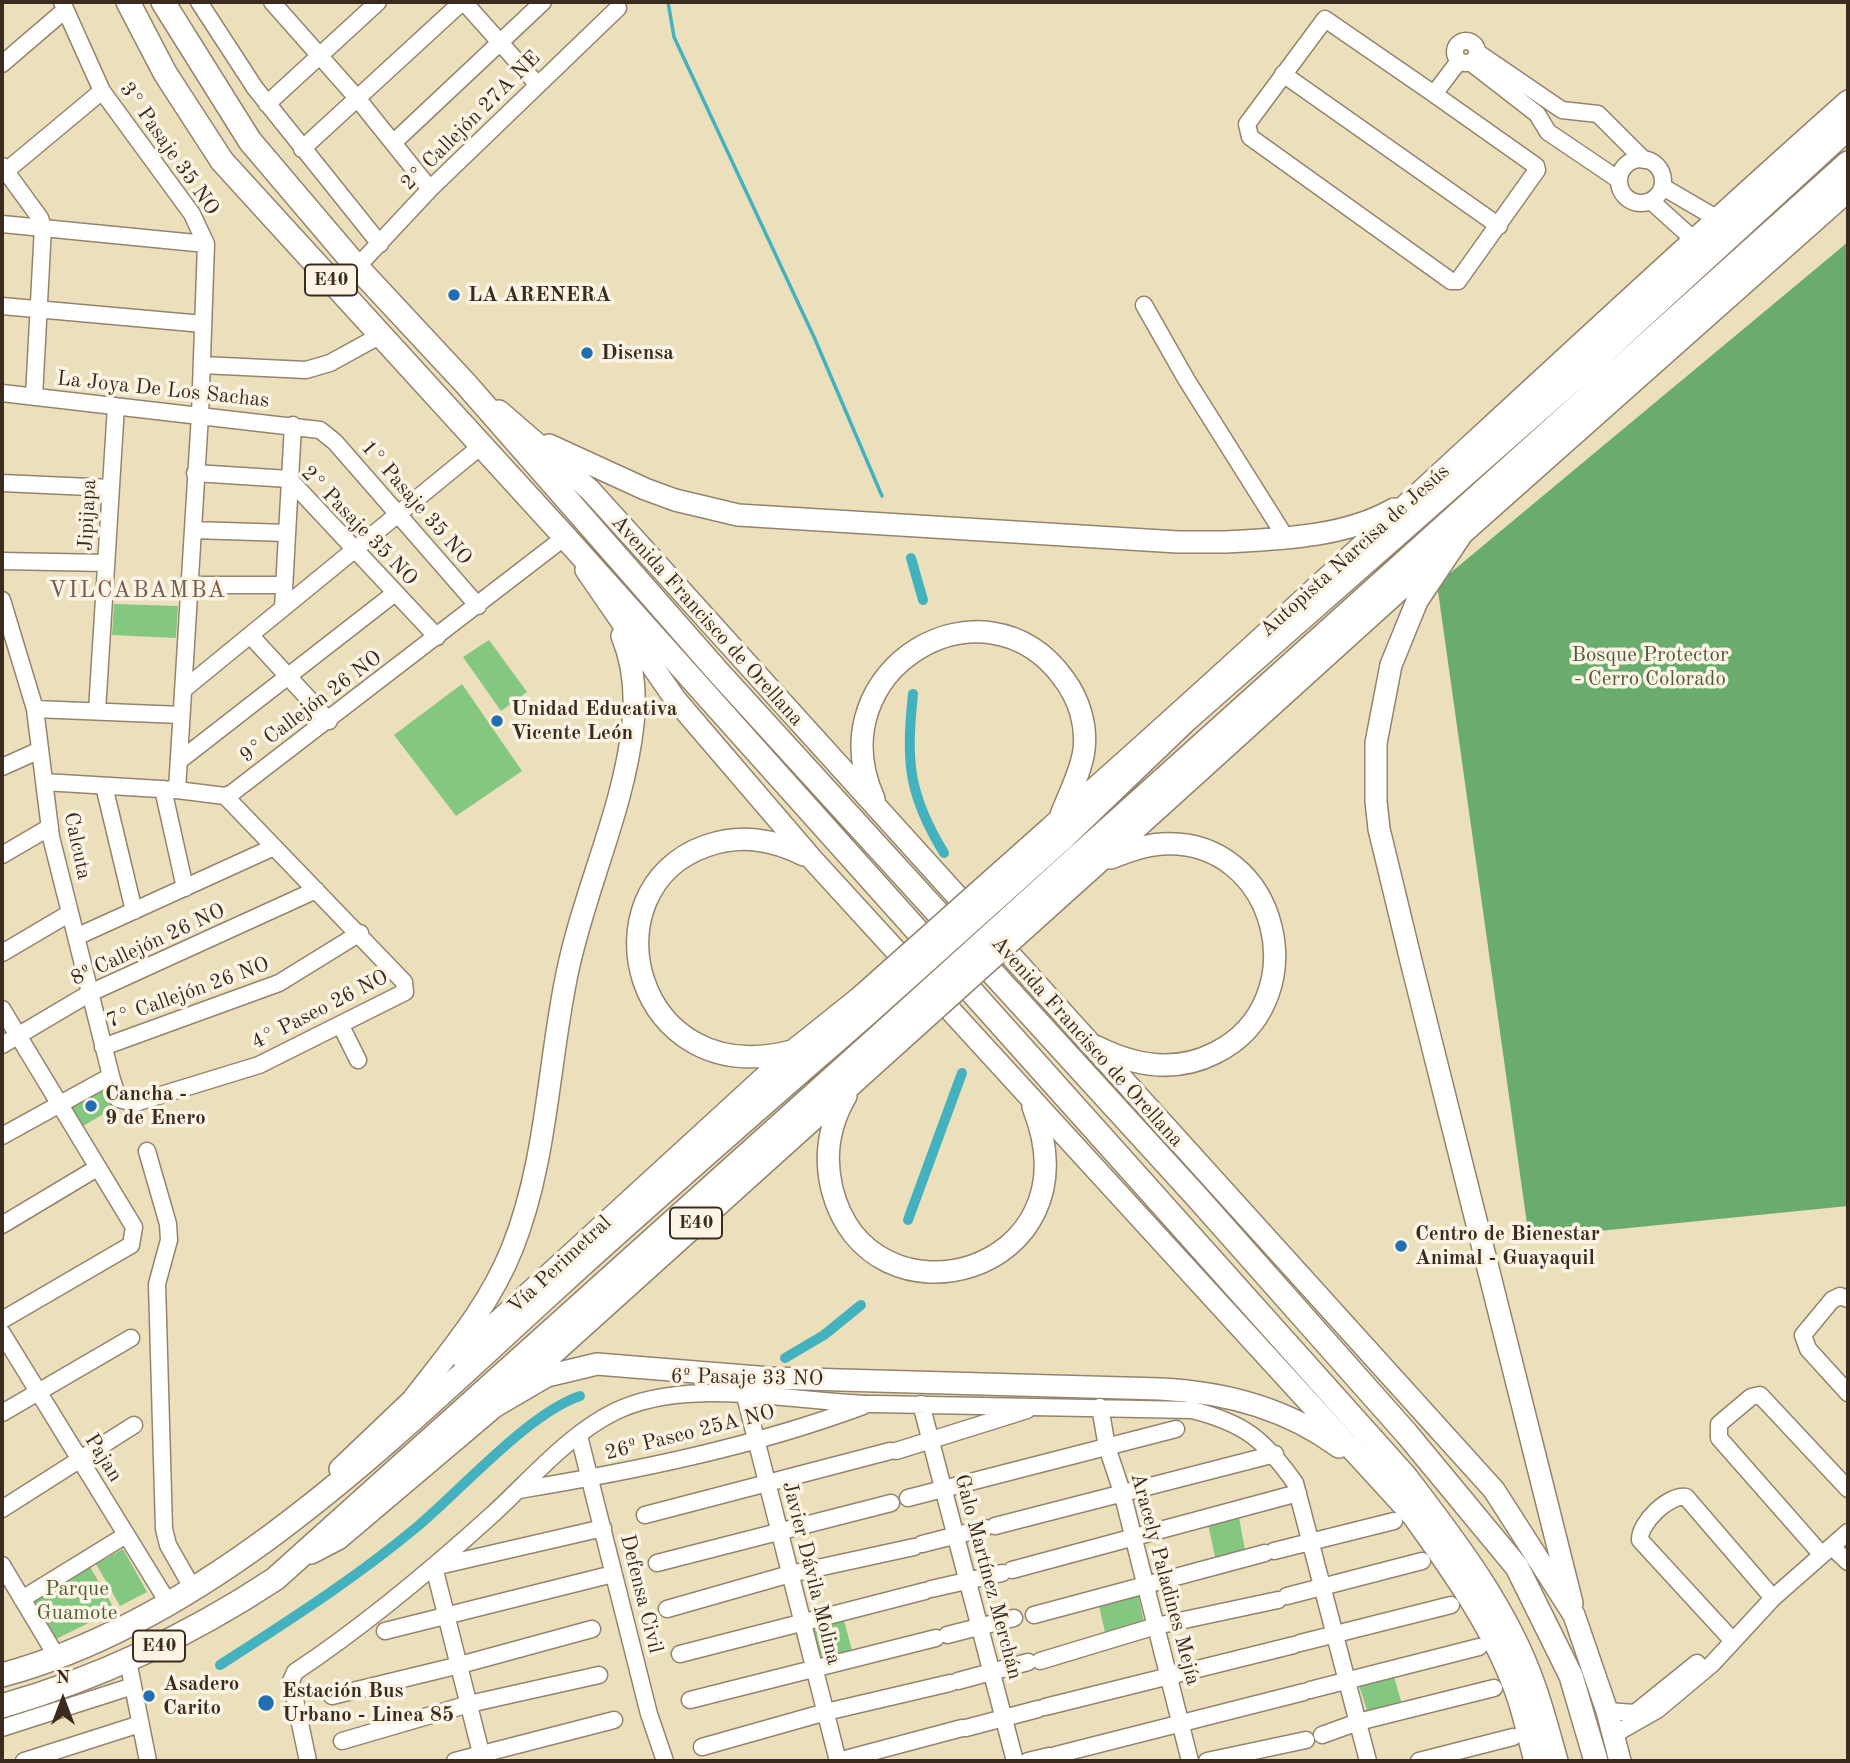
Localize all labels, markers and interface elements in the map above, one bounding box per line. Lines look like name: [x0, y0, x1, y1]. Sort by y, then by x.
street label: 2° Callejón 27A NE: [396, 46, 546, 196]
street label: 3° Pasaje 35 NO: [114, 78, 224, 220]
road number: E40: [305, 264, 357, 296]
place label: LA ARENERA: [468, 282, 611, 308]
marker: LA ARENERA: [446, 287, 462, 303]
place label: Disensa: [601, 340, 674, 366]
marker: Disensa: [579, 345, 595, 361]
street label: La Joya De Los Sachas: [55, 366, 271, 414]
street label: 1° Pasaje 35 NO: [355, 436, 477, 570]
street label: Autopista Narcisa de Jesús: [1255, 459, 1455, 643]
street label: 2° Pasaje 35 NO: [295, 461, 423, 591]
street label: Jipijapa: [74, 478, 102, 552]
street label: Avenida Francisco de Orellana: [605, 510, 809, 732]
district label: VILCABAMBA: [50, 577, 226, 605]
park label: Bosque Protector - Cerro Colorado: [1571, 642, 1729, 692]
street label: 9° Callejón 26 NO: [235, 645, 387, 769]
place label: Unidad Educativa Vicente León: [511, 696, 677, 746]
marker: Unidad Educativa Vicente León: [489, 713, 505, 729]
street label: Calcuta: [58, 810, 96, 882]
street label: 8º Callejón 26 NO: [67, 898, 229, 992]
street label: Avenida Francisco de Orellana: [985, 931, 1189, 1153]
street label: 7° Callejón 26 NO: [103, 952, 273, 1034]
street label: 4° Paseo 26 NO: [247, 965, 393, 1055]
place label: Cancha - 9 de Enero: [105, 1081, 206, 1131]
marker: Cancha - 9 de Enero: [83, 1098, 99, 1114]
road number: E40: [670, 1208, 722, 1238]
street label: Vía Perimetral: [503, 1211, 617, 1319]
place label: Centro de Bienestar Animal - Guayaquil: [1415, 1221, 1600, 1271]
marker: Centro de Bienestar Animal - Guayaquil: [1393, 1238, 1409, 1254]
street label: 6º Pasaje 33 NO: [670, 1364, 824, 1392]
street label: 26º Paseo 25A NO: [602, 1400, 778, 1466]
street label: Pajan: [78, 1429, 128, 1487]
street label: Aracely Paladines Mejía: [1124, 1470, 1206, 1688]
street label: Galo Martínez Merchán: [948, 1472, 1028, 1682]
street label: Javier Dávila Molina: [776, 1479, 846, 1667]
street label: Defensa Civil: [614, 1532, 668, 1656]
park label: Parque Guamote: [37, 1576, 117, 1626]
road number: E40: [133, 1630, 185, 1662]
north arrow: [28, 1665, 98, 1735]
text: N: [56, 1669, 70, 1688]
place label: Asadero Carito: [163, 1671, 239, 1721]
place label: Estación Bus Urbano - Linea 85: [282, 1678, 454, 1728]
marker: Asadero Carito: [141, 1688, 157, 1704]
marker: Estación Bus Urbano - Linea 85: [256, 1693, 276, 1713]

